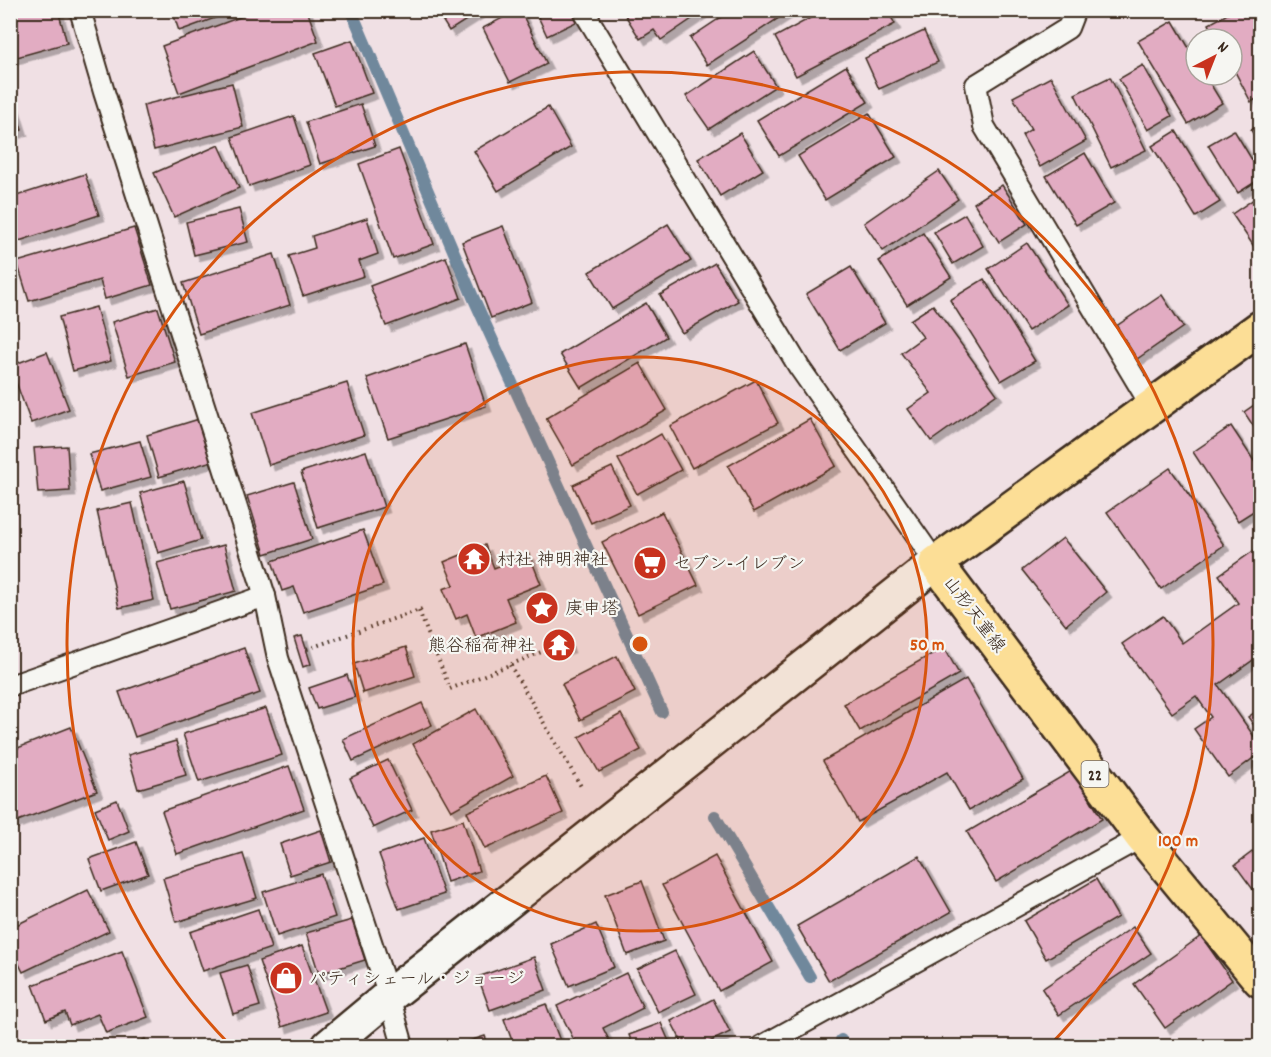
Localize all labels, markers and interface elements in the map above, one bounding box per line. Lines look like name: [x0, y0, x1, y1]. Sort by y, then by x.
north arrow: [1184, 27, 1244, 87]
text: N: [1212, 37, 1233, 59]
temple icon: 村社 神明神社: [456, 541, 492, 577]
supermarket icon: セブン-イレブン: [632, 545, 668, 581]
place label: 村社 神明神社: [497, 549, 609, 574]
place label: セブン-イレブン: [673, 553, 805, 578]
street label: 山形天童線: [936, 572, 1010, 659]
place icon: 庚申塔: [524, 590, 560, 626]
place label: 庚申塔: [565, 598, 619, 623]
temple icon: 熊谷稲荷神社: [541, 627, 577, 663]
centre of rings: [630, 634, 650, 654]
text: 50 m: [910, 634, 944, 659]
place label: 熊谷稲荷神社: [428, 635, 536, 660]
road number: 22: [1082, 761, 1108, 787]
text: 100 m: [1158, 830, 1198, 855]
shop icon: パティシェール・ジョージ: [268, 960, 304, 996]
place label: パティシェール・ジョージ: [309, 968, 524, 993]

